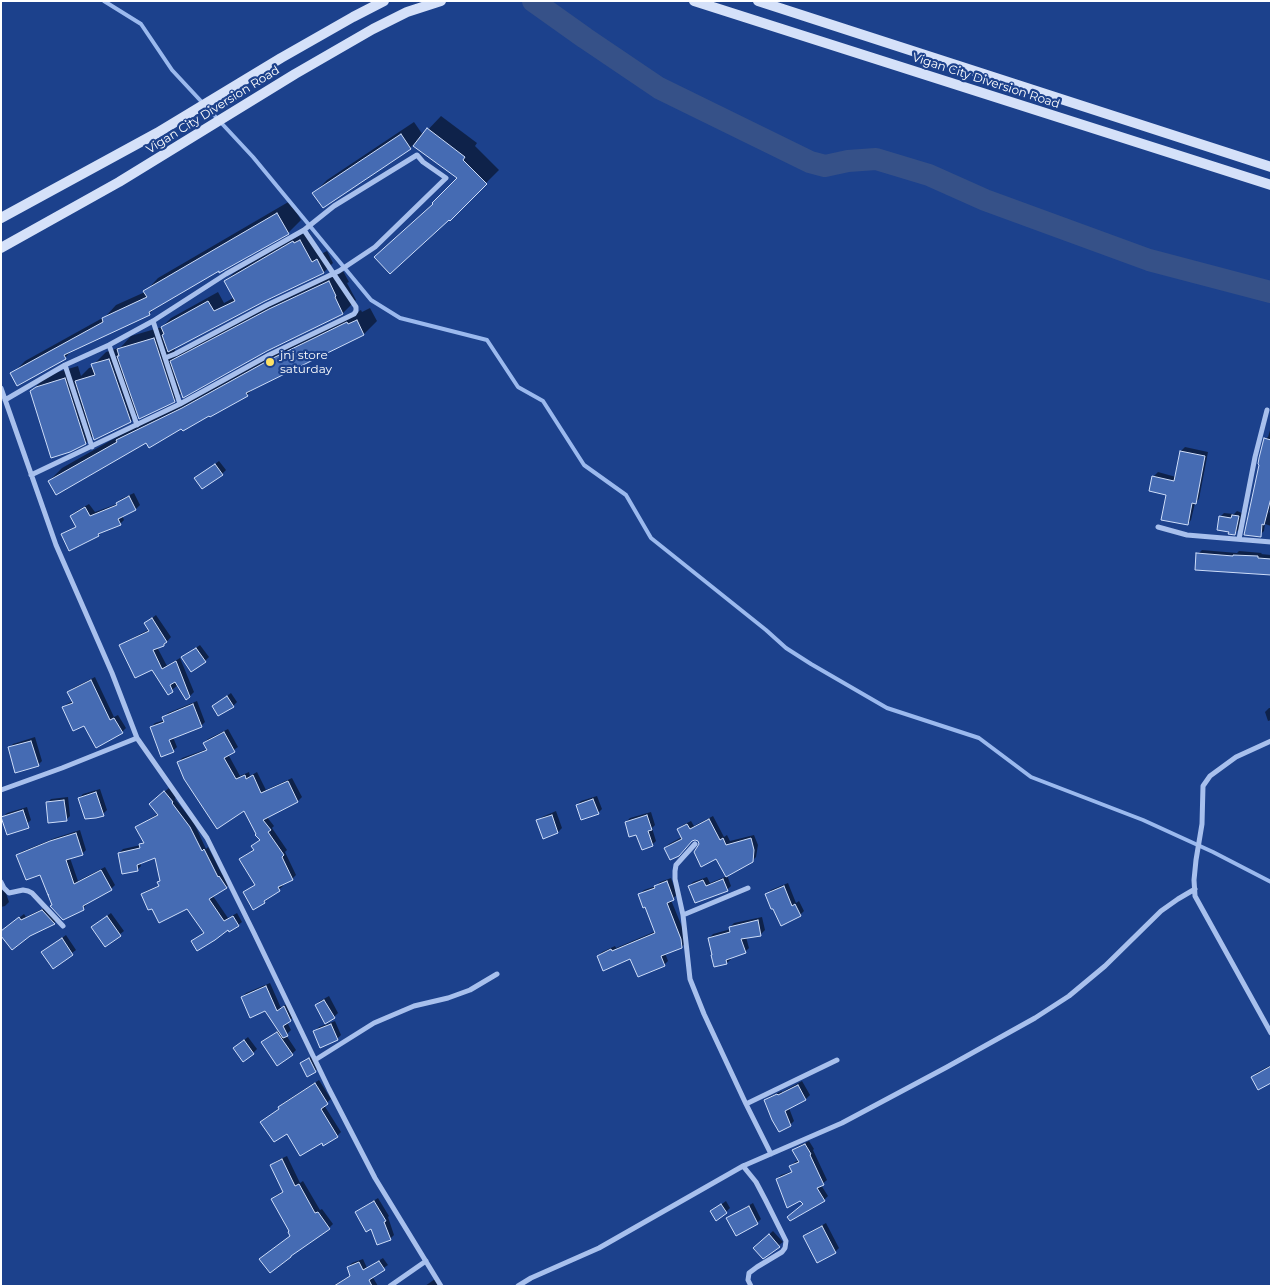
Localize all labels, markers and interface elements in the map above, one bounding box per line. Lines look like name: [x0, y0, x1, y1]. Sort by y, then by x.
street label: Vigan City Diversion Road: [910, 50, 1062, 112]
street label: Vigan City Diversion Road: [144, 63, 282, 157]
place label: jnj store saturday: [280, 348, 332, 376]
marker: jnj store saturday: [264, 356, 276, 368]

